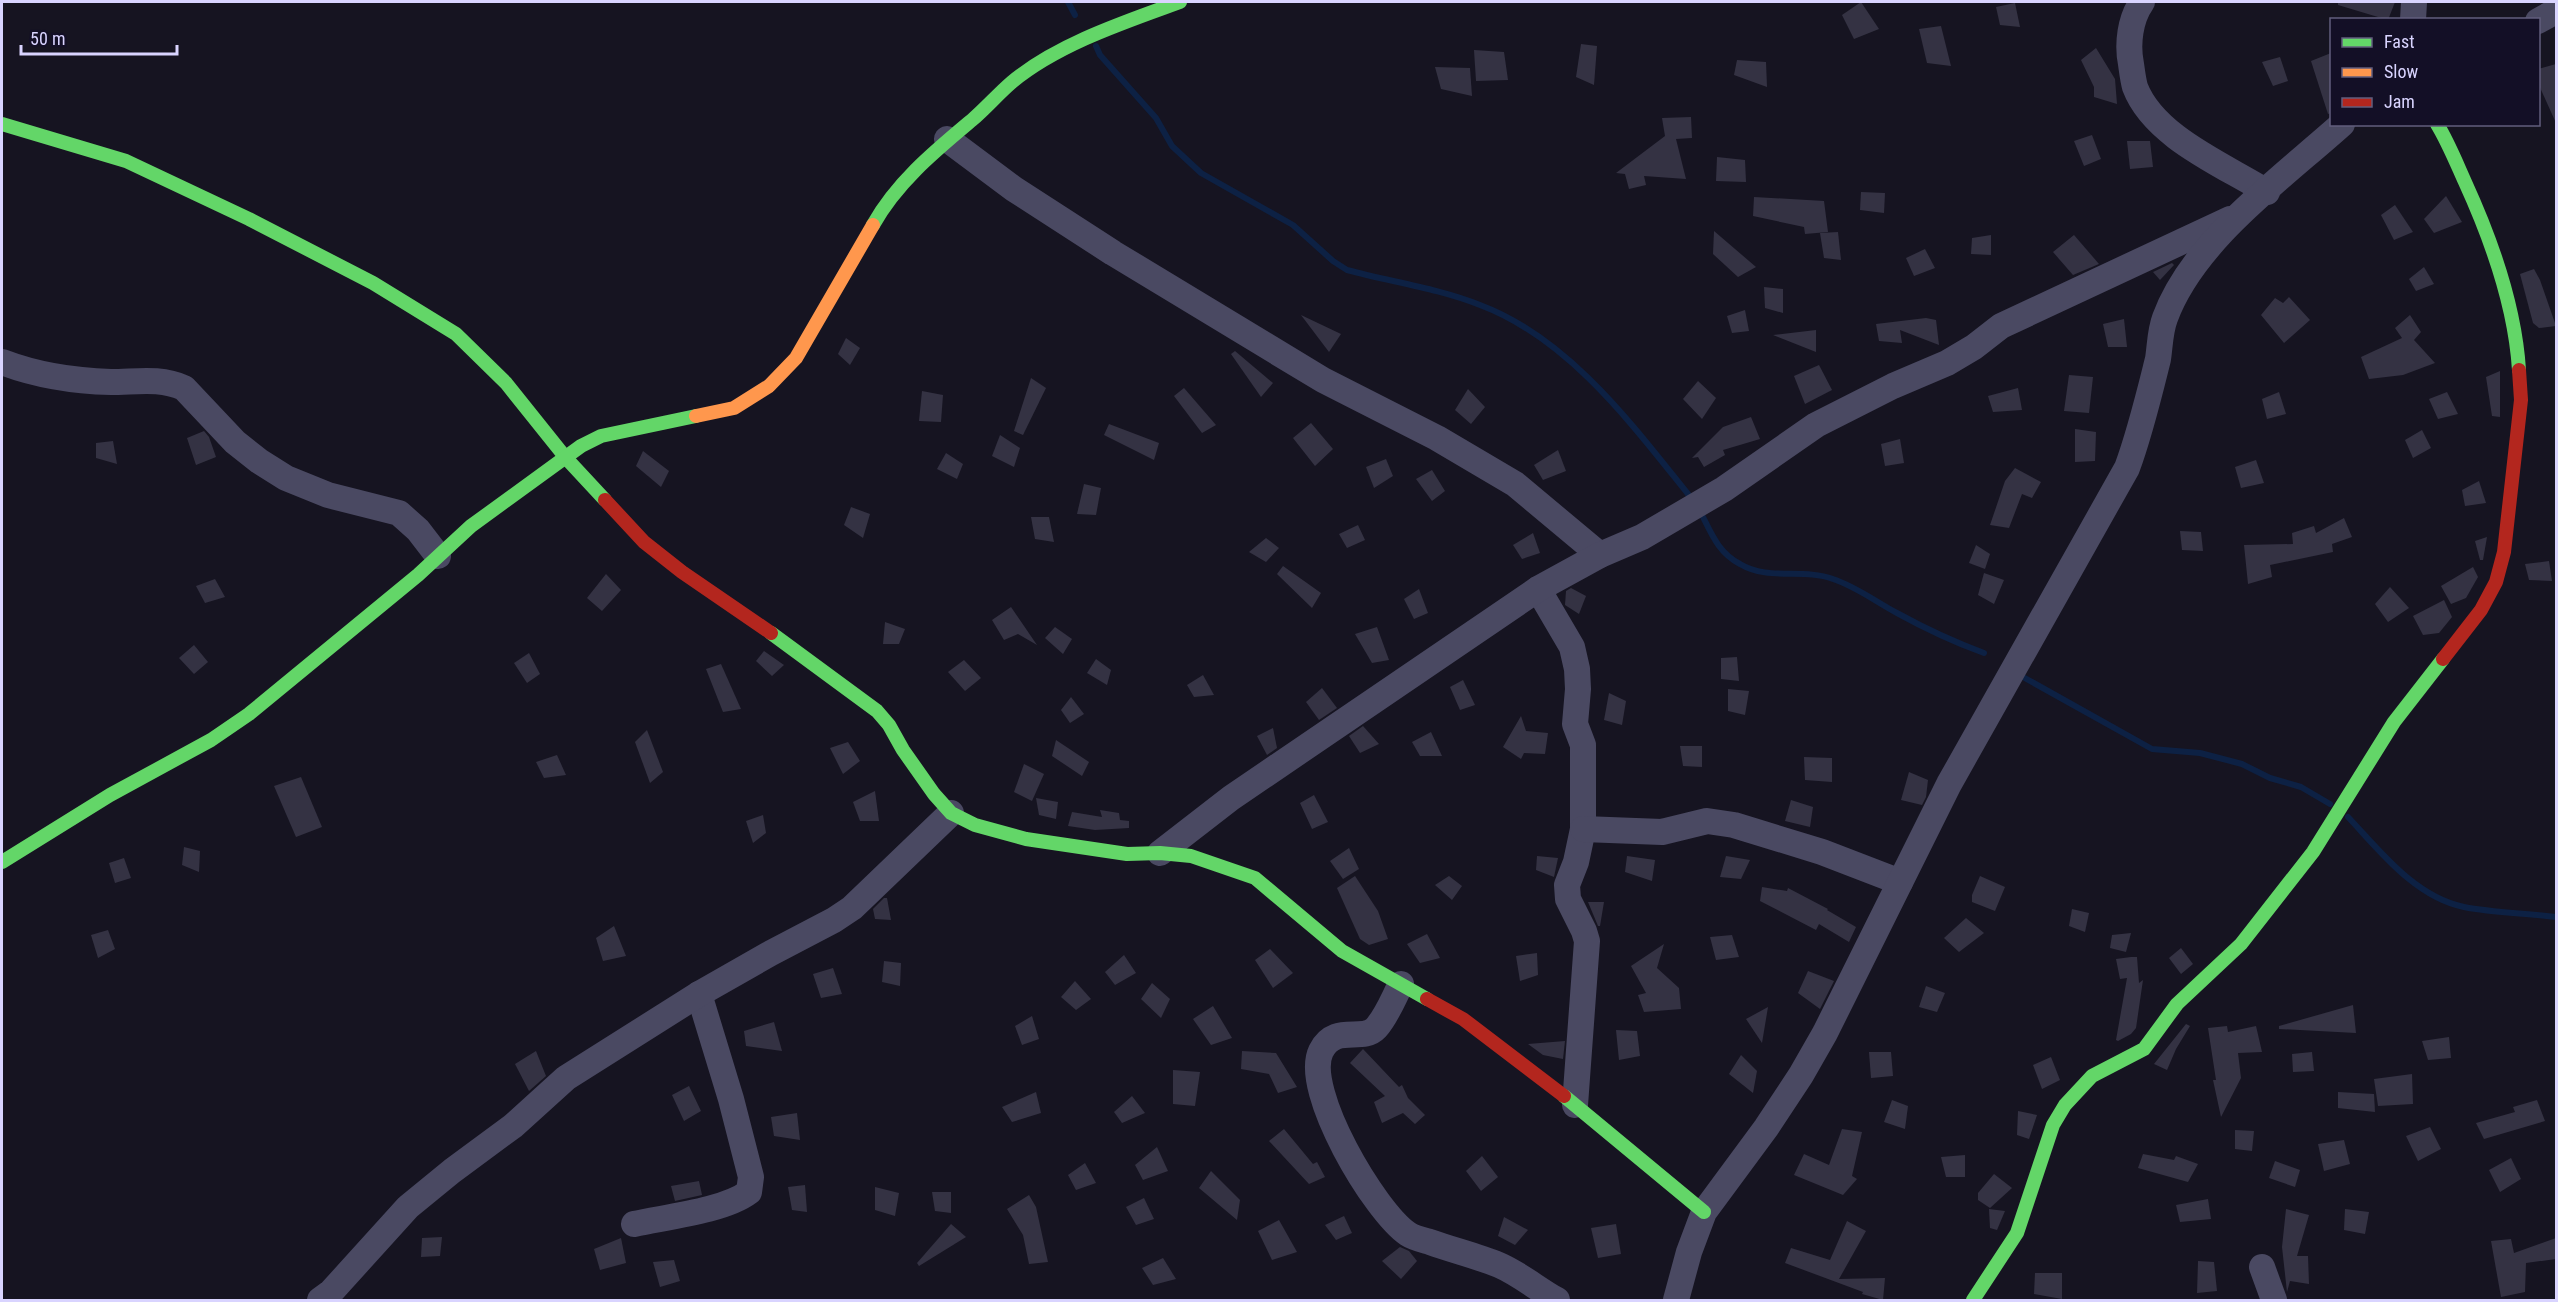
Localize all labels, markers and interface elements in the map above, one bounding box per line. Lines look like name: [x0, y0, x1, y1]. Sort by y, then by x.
scale bar: [21, 18, 177, 56]
legend: [2330, 18, 2540, 126]
text: 50 m: [30, 28, 65, 49]
text: Fast: [2384, 31, 2415, 52]
text: Slow: [2384, 61, 2419, 82]
text: Jam: [2384, 91, 2415, 112]

